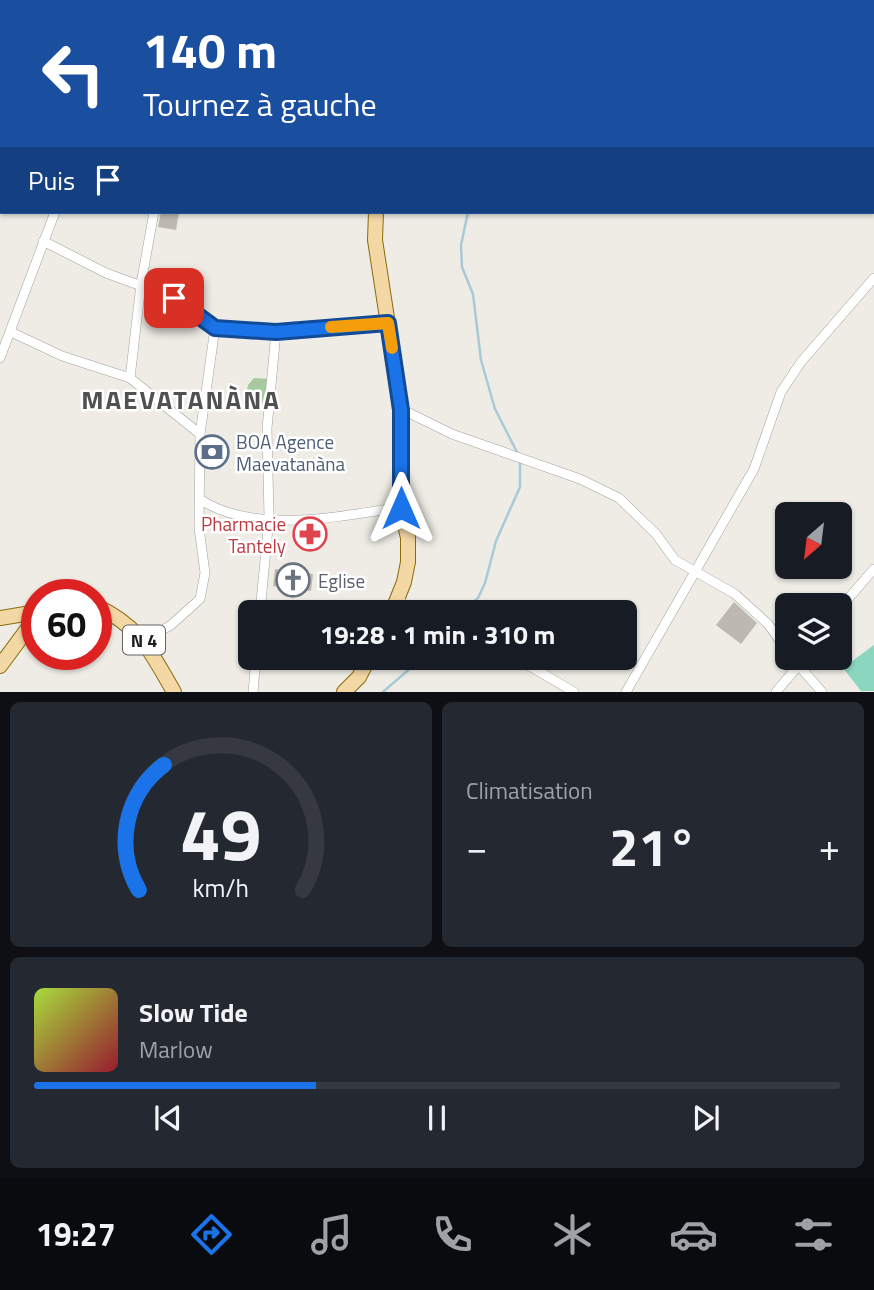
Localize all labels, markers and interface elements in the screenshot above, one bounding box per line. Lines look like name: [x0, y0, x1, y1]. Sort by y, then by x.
text: 140 m: [143, 12, 277, 87]
icon: left: [28, 28, 119, 119]
text: Tournez à gauche: [143, 80, 377, 128]
text: Puis: [28, 161, 75, 200]
icon: arrive: [89, 161, 127, 199]
pin: [144, 268, 204, 328]
icon: arrive: [155, 279, 193, 317]
district label: MAEVATANÀNA: [81, 380, 281, 419]
place label: BOA Agence Maevatanàna: [236, 427, 346, 478]
bank icon: BOA Agence Maevatanàna: [193, 433, 231, 471]
position arrow: [364, 471, 438, 545]
north arrow: [775, 502, 852, 579]
map controls: [775, 502, 852, 670]
place label: Pharmacie Tantely: [201, 509, 286, 560]
pharmacy icon: Pharmacie Tantely: [291, 515, 329, 553]
church icon: Eglise: [274, 561, 312, 599]
place label: Eglise: [318, 566, 365, 595]
speed limit sign: 60: [21, 579, 112, 670]
button: layers: [775, 593, 852, 670]
text: 19:28 · 1 min · 310 m: [320, 615, 555, 654]
road number: N 4: [123, 626, 165, 654]
text: Climatisation: [466, 773, 593, 808]
text: 49: [180, 779, 262, 889]
text: 21°: [609, 807, 697, 886]
text: −: [466, 818, 487, 876]
text: +: [819, 818, 840, 876]
text: km/h: [193, 869, 249, 907]
text: Slow Tide: [139, 993, 248, 1032]
text: Marlow: [139, 1032, 213, 1067]
icon: previous: [149, 1099, 187, 1137]
icon: pause: [418, 1099, 456, 1137]
icon: next: [687, 1099, 725, 1137]
text: 19:27: [36, 1210, 116, 1258]
icon: directions: [187, 1210, 236, 1259]
icon: music: [307, 1210, 356, 1259]
icon: phone: [428, 1210, 477, 1259]
icon: climate: [548, 1210, 597, 1259]
icon: car: [669, 1210, 718, 1259]
icon: filters: [789, 1210, 838, 1259]

